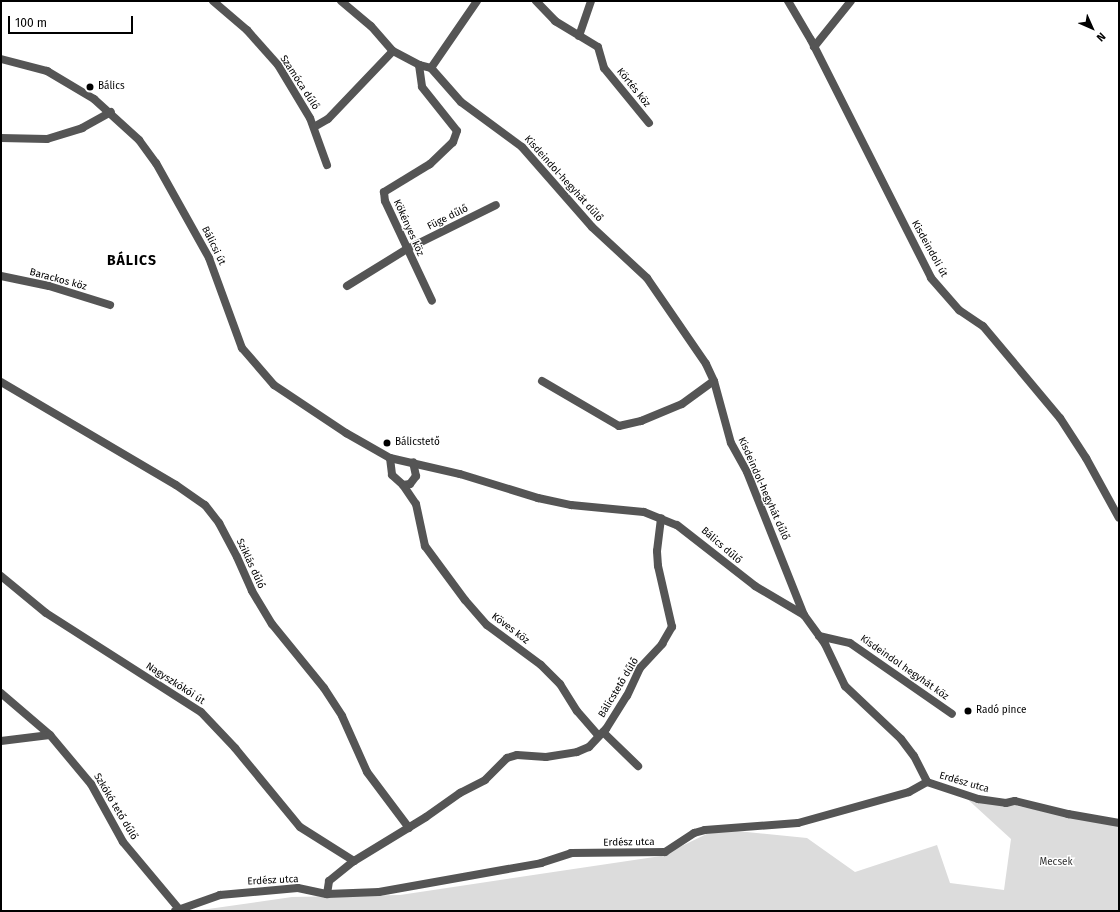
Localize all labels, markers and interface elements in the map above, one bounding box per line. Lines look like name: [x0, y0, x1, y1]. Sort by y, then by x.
scale bar: [10, 8, 135, 34]
north arrow: [1072, 8, 1112, 48]
text: 100 m: [15, 16, 47, 30]
text: N: [1094, 30, 1108, 44]
street label: Szamóca dűlő: [277, 53, 321, 113]
street label: Körtés köz: [614, 66, 652, 110]
place label: Bálics: [98, 81, 125, 93]
marker: Bálics: [85, 82, 95, 92]
street label: Kisdeindol-hegyhát dűlő: [521, 133, 605, 225]
street label: Kökényes köz: [390, 198, 426, 258]
street label: Füge dűlő: [426, 203, 470, 233]
street label: Kisdeindoli út: [908, 218, 950, 280]
street label: Bálicsi út: [199, 225, 227, 267]
district label: BÁLICS: [107, 253, 157, 269]
street label: Barackos köz: [28, 267, 88, 293]
street label: Kisdeindol-hegyhát dűlő: [735, 436, 791, 542]
place label: Bálicstető: [395, 437, 440, 449]
marker: Bálicstető: [382, 438, 392, 448]
street label: Bálics dűlő: [698, 525, 744, 567]
street label: Sziklás dűlő: [233, 537, 267, 591]
street label: Köves köz: [489, 611, 531, 647]
street label: Kisdeindol hegyhát köz: [858, 633, 950, 703]
street label: Bálicstető dűlő: [596, 656, 642, 720]
street label: Nagyszkókói út: [143, 660, 207, 708]
place label: Radó pince: [976, 705, 1027, 717]
marker: Radó pince: [963, 706, 973, 716]
street label: Erdész utca: [938, 770, 990, 796]
street label: Szkókó tető dűlő: [90, 772, 140, 842]
street label: Erdész utca: [603, 837, 655, 849]
park label: Mecsek: [1039, 857, 1073, 869]
street label: Erdész utca: [247, 874, 299, 888]

